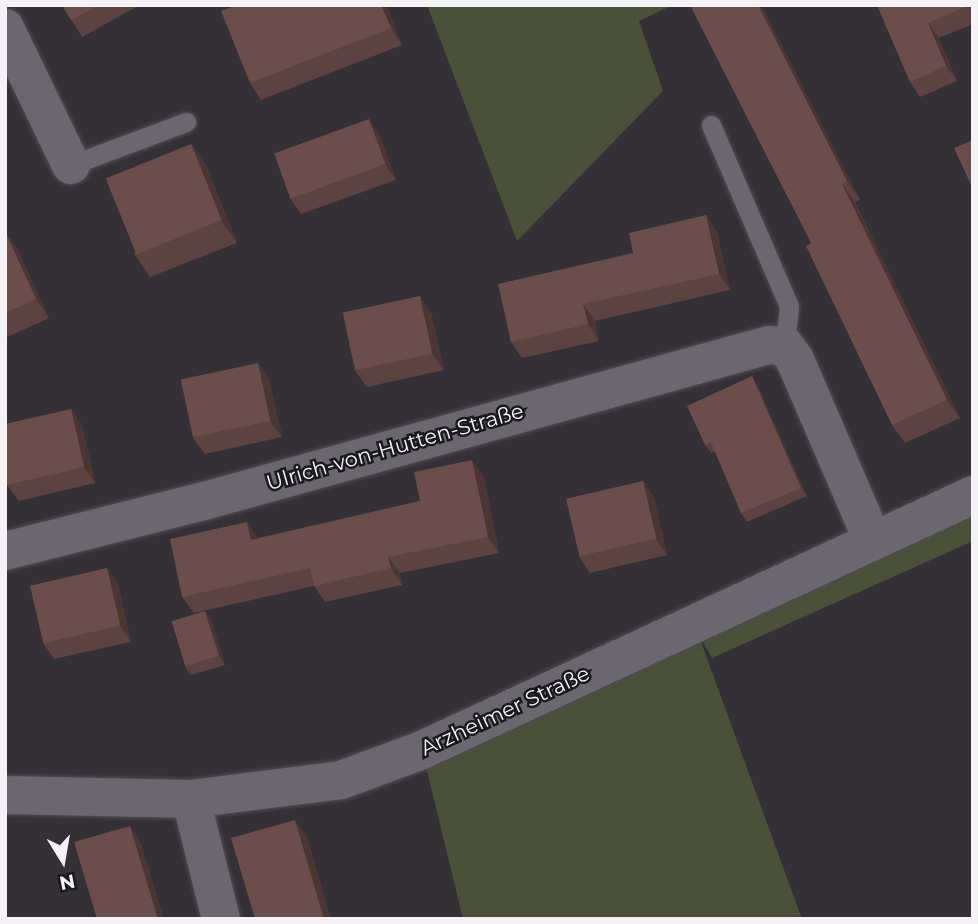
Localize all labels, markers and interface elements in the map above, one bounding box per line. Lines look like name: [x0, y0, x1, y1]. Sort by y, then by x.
street label: Ulrich-von-Hutten-Straße: [263, 398, 527, 496]
street label: Arzheimer Straße: [416, 661, 594, 761]
north arrow: [28, 826, 98, 896]
text: N: [57, 869, 77, 895]

